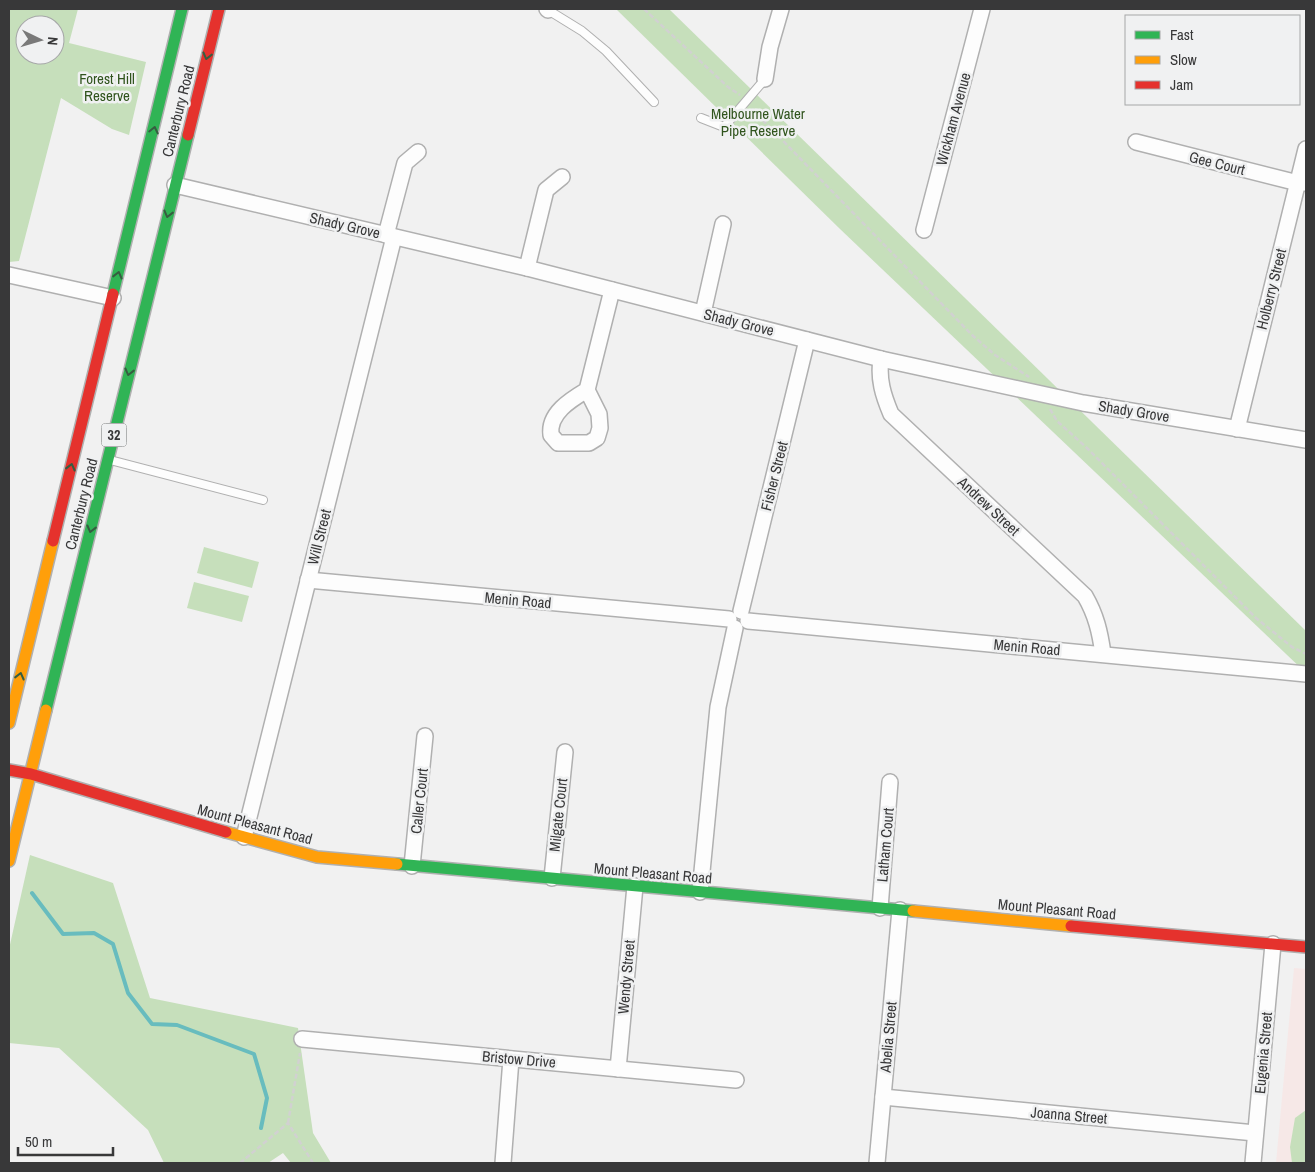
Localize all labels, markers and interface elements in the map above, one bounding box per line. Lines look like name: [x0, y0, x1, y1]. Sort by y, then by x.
north arrow: [15, 15, 65, 65]
legend: [1125, 15, 1300, 105]
text: Fast: [1170, 24, 1194, 45]
text: N: [44, 36, 62, 46]
text: Slow: [1170, 49, 1197, 70]
one-way arrow: [203, 52, 213, 60]
street label: Canterbury Road: [156, 63, 200, 159]
park label: Forest Hill Reserve: [79, 68, 135, 106]
street label: Wickham Avenue: [930, 70, 976, 168]
text: Jam: [1170, 74, 1193, 95]
park label: Melbourne Water Pipe Reserve: [711, 103, 805, 141]
one-way arrow: [148, 127, 158, 135]
street label: Gee Court: [1187, 146, 1248, 180]
street label: Shady Grove: [308, 207, 382, 243]
one-way arrow: [163, 209, 174, 218]
street label: Holberry Street: [1251, 246, 1291, 332]
one-way arrow: [112, 271, 123, 280]
street label: Shady Grove: [702, 303, 777, 341]
one-way arrow: [124, 367, 135, 376]
street label: Shady Grove: [1097, 395, 1171, 427]
road number: 32: [102, 424, 126, 446]
street label: Fisher Street: [755, 438, 793, 513]
street label: Canterbury Road: [59, 456, 103, 552]
one-way arrow: [65, 462, 76, 471]
street label: Andrew Street: [953, 471, 1025, 541]
street label: Will Street: [302, 506, 336, 567]
one-way arrow: [86, 525, 97, 534]
street label: Menin Road: [484, 587, 552, 613]
street label: Menin Road: [993, 634, 1061, 660]
one-way arrow: [14, 671, 25, 680]
street label: Caller Court: [405, 767, 433, 835]
street label: Milgate Court: [544, 777, 572, 853]
street label: Mount Pleasant Road: [195, 799, 315, 849]
street label: Latham Court: [871, 806, 899, 883]
street label: Mount Pleasant Road: [593, 857, 713, 889]
street label: Mount Pleasant Road: [997, 893, 1117, 925]
street label: Wendy Street: [612, 938, 640, 1015]
street label: Abelia Street: [874, 1000, 902, 1074]
street label: Eugenia Street: [1249, 1011, 1277, 1095]
street label: Bristow Drive: [481, 1045, 557, 1073]
street label: Joanna Street: [1030, 1101, 1109, 1129]
scale bar: [18, 1124, 112, 1156]
text: 50 m: [25, 1131, 52, 1152]

